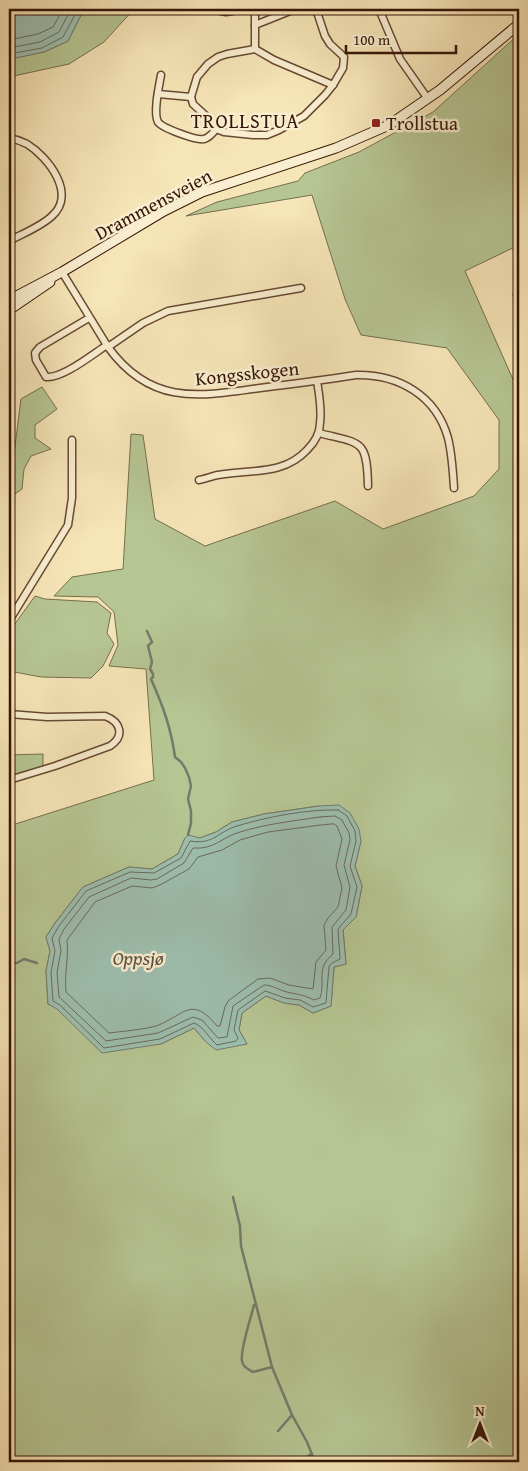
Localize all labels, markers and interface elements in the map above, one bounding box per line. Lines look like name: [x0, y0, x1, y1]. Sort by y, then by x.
scale bar: [346, 22, 456, 54]
text: 100 m: [353, 29, 391, 50]
district label: TROLLSTUA: [191, 106, 299, 135]
place label: Trollstua: [386, 109, 458, 137]
marker: Trollstua: [370, 117, 382, 129]
street label: Drammensveien: [89, 161, 217, 247]
street label: Kongsskogen: [194, 354, 301, 392]
water label: Oppsjø: [112, 943, 164, 972]
north arrow: [456, 1398, 506, 1448]
text: N: [475, 1401, 485, 1421]

